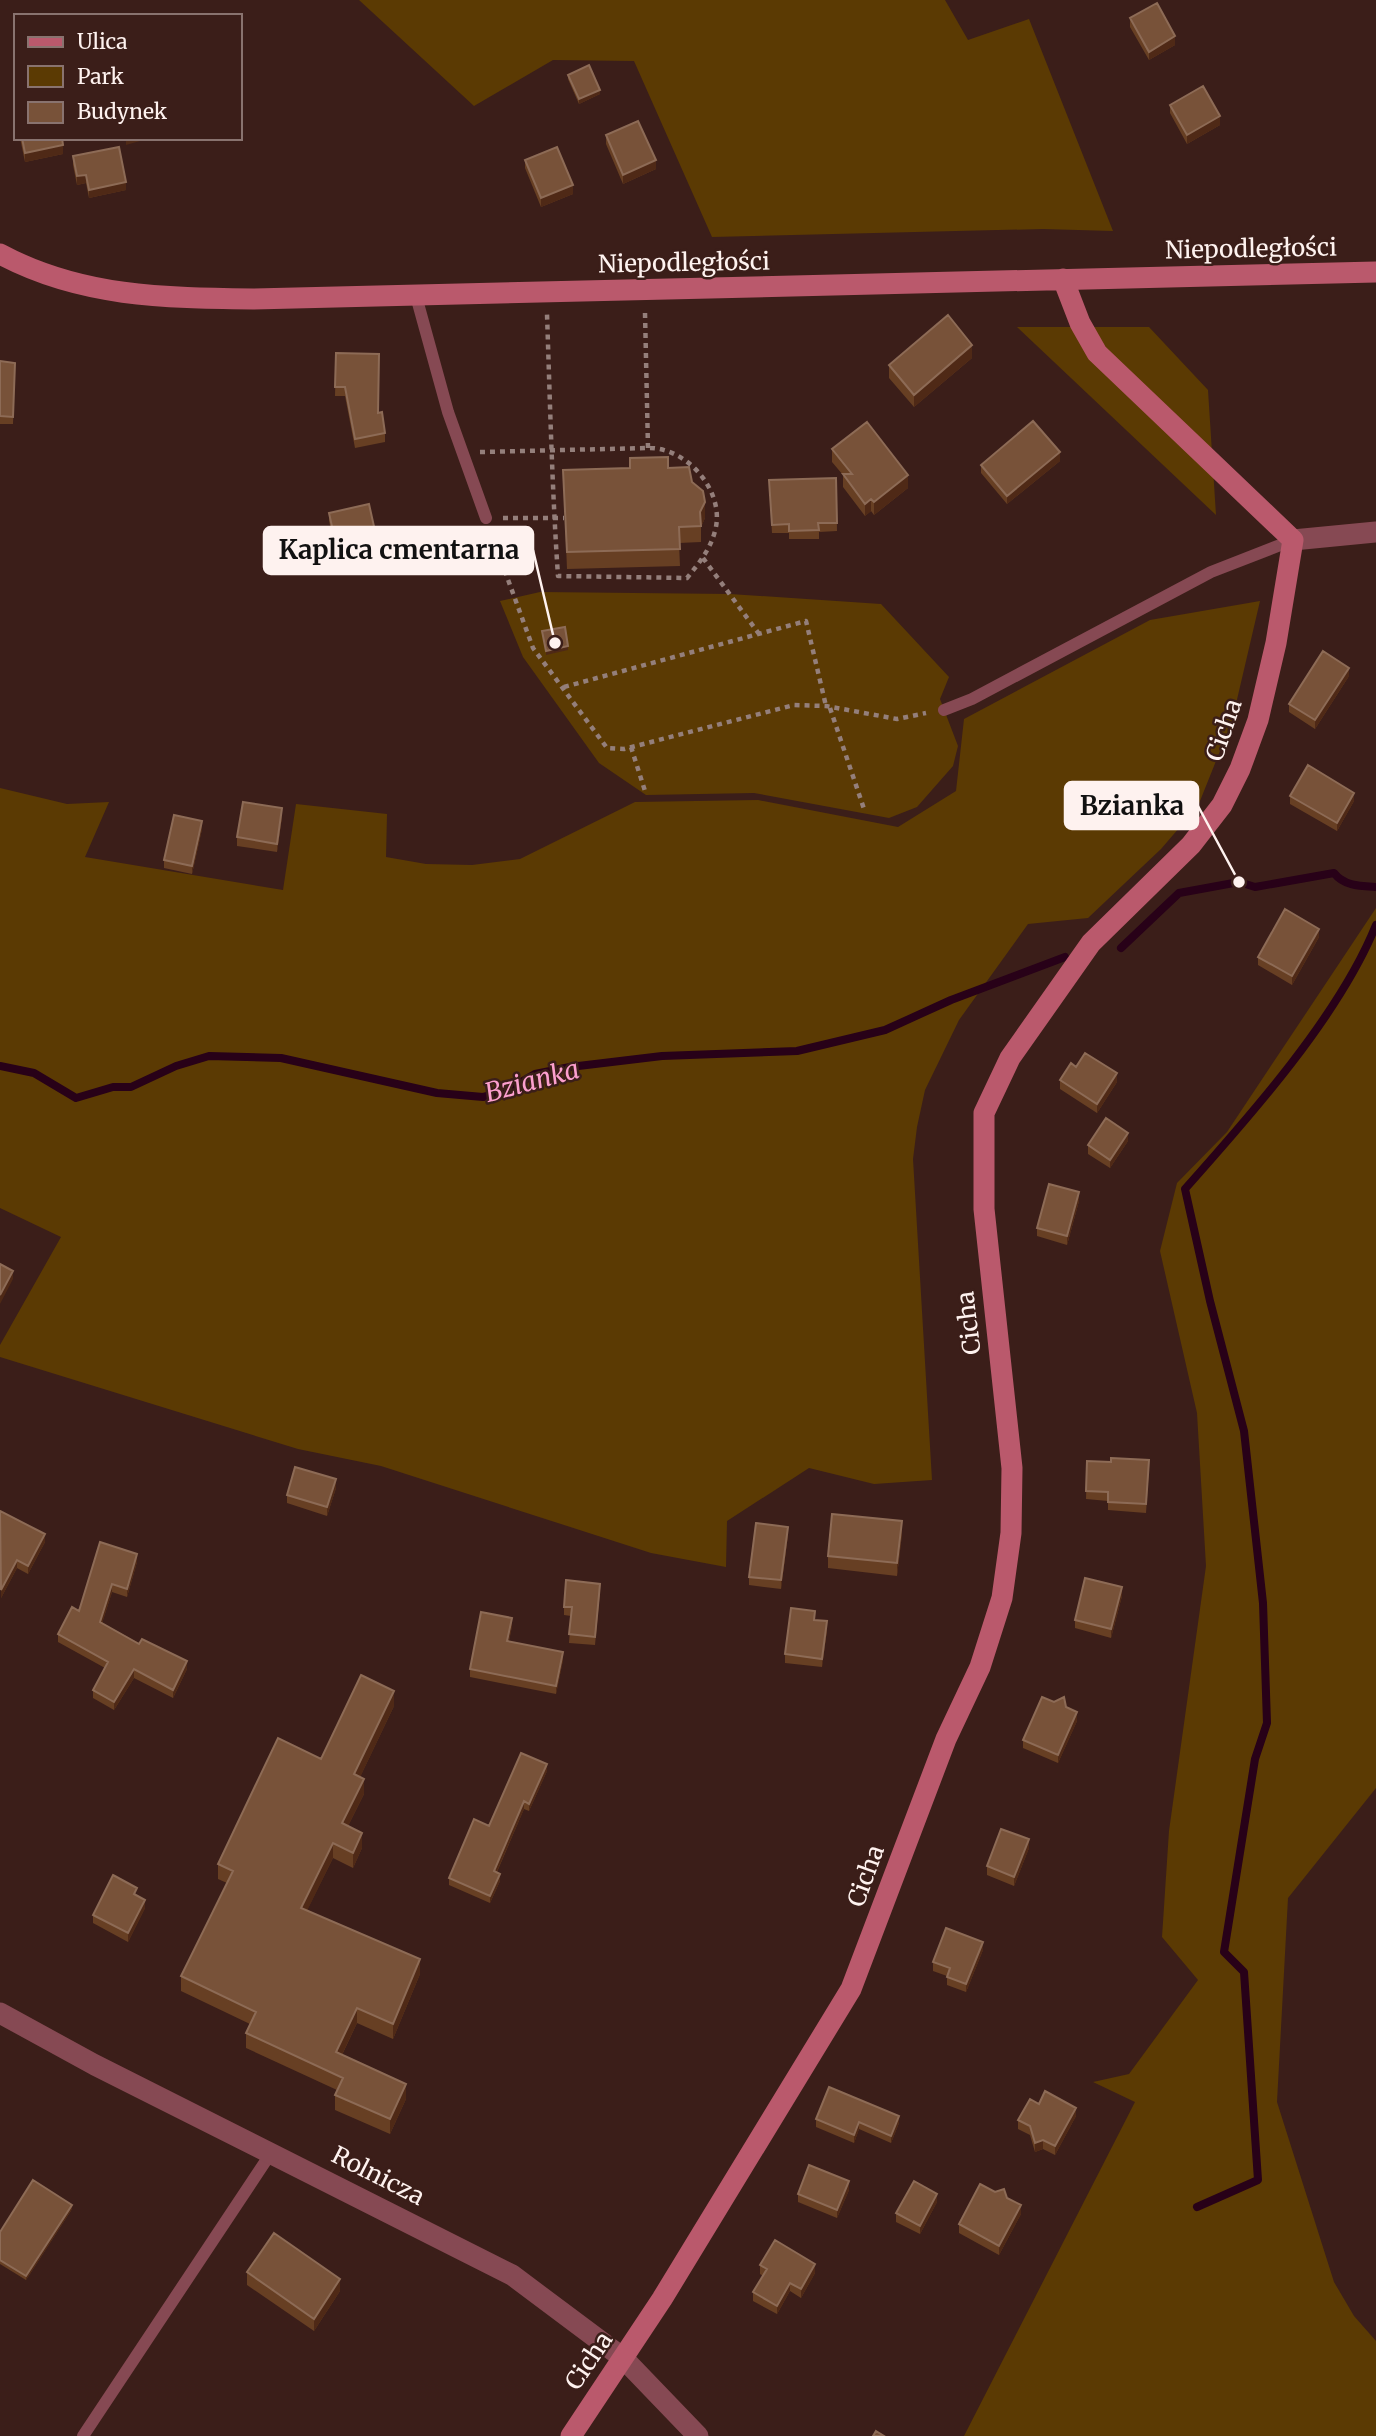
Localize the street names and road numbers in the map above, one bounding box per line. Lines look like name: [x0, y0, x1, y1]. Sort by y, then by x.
street label: Niepodległości: [1165, 232, 1337, 265]
street label: Niepodległości: [598, 246, 770, 279]
street label: Cicha: [1199, 695, 1249, 765]
street label: Cicha: [949, 1290, 988, 1356]
street label: Cicha: [840, 1841, 891, 1911]
street label: Rolnicza: [327, 2139, 430, 2212]
street label: Cicha: [558, 2326, 619, 2396]

